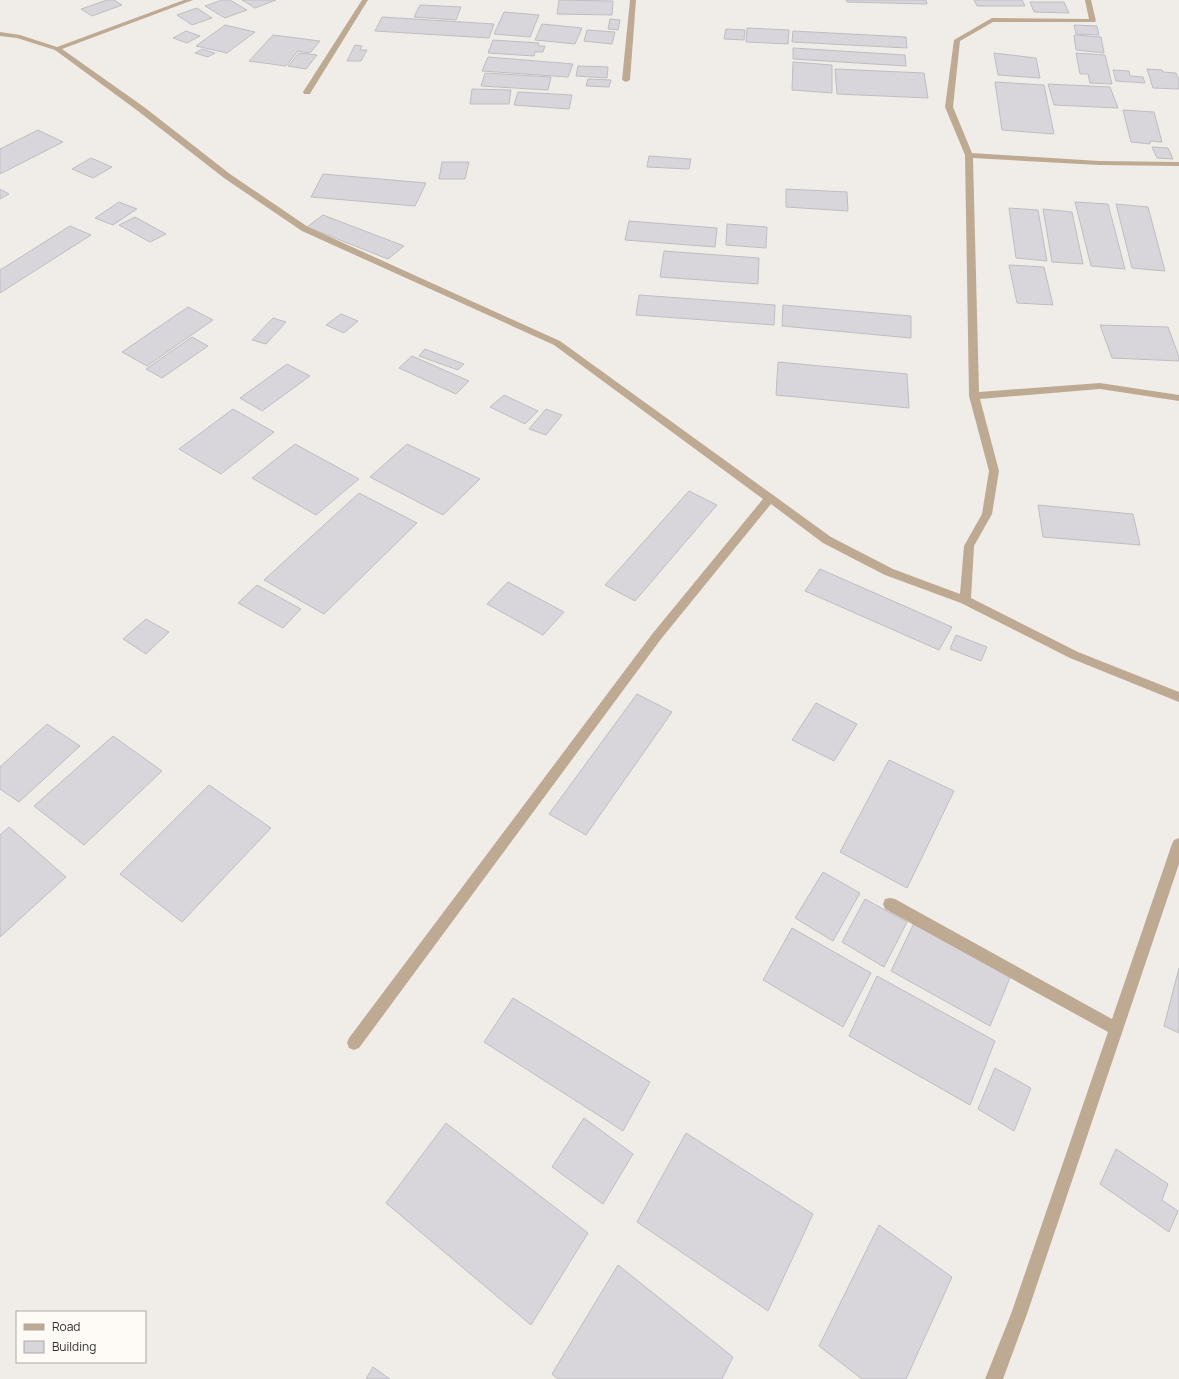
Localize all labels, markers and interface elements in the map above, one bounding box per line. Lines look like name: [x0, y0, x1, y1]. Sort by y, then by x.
legend: [16, 1311, 146, 1363]
text: Road: [52, 1318, 80, 1335]
text: Building: [52, 1338, 96, 1355]

